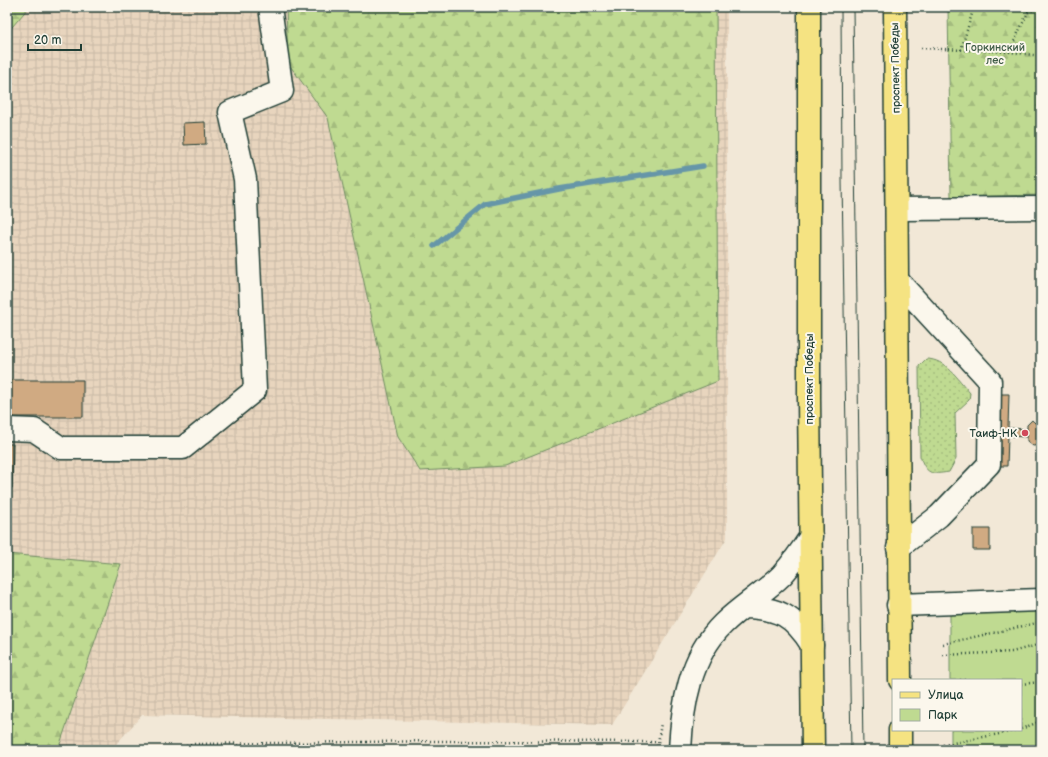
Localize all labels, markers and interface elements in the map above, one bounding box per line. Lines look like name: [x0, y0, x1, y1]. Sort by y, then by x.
street label: проспект Победы: [888, 22, 903, 114]
scale bar: [28, 26, 81, 52]
text: 20 m: [34, 33, 61, 48]
park label: Горкинский лес: [965, 41, 1025, 67]
street label: проспект Победы: [803, 333, 816, 424]
place label: Таиф-НК: [969, 427, 1018, 440]
marker: Таиф-НК: [1020, 428, 1030, 438]
legend: [892, 679, 1022, 731]
text: Улица: [928, 688, 964, 703]
text: Парк: [928, 708, 958, 723]

